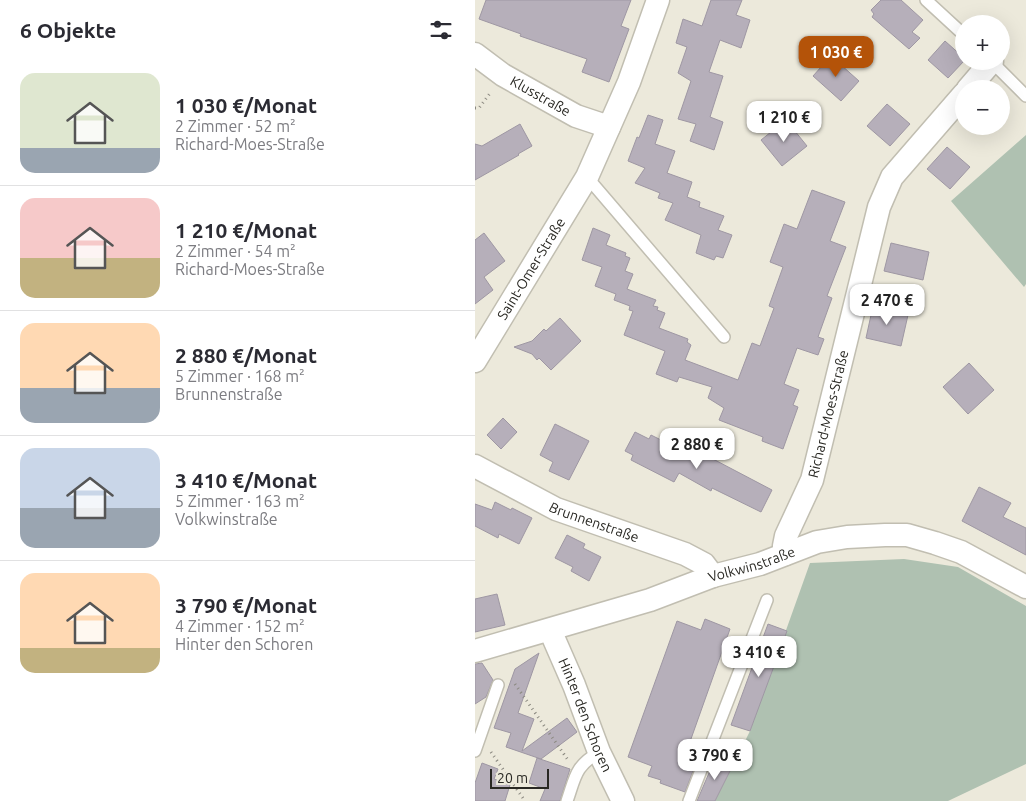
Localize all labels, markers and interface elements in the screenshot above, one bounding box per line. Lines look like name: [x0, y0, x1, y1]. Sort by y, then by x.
map controls: [955, 15, 1010, 135]
button: +: [955, 15, 1010, 70]
icon: filters: [427, 16, 455, 44]
text: 6 Objekte: [20, 18, 116, 42]
pin: 1 030 €: [790, 36, 882, 78]
text: 1 030 €: [810, 43, 862, 61]
street label: Klusstraße: [508, 73, 573, 119]
button: −: [955, 80, 1010, 135]
icon: home: [60, 93, 120, 153]
text: 1 030 €/Monat: [175, 93, 317, 117]
pin: 1 210 €: [738, 100, 830, 143]
text: 1 210 €: [758, 108, 810, 126]
text: 2 Zimmer · 52 m²: [175, 117, 296, 135]
text: Richard-Moes-Straße: [175, 135, 325, 153]
street label: Saint-Omer-Straße: [494, 215, 568, 323]
icon: home: [60, 218, 120, 278]
text: 1 210 €/Monat: [175, 218, 317, 242]
text: 2 Zimmer · 54 m²: [175, 242, 296, 260]
text: Richard-Moes-Straße: [175, 260, 325, 278]
pin: 2 470 €: [841, 284, 933, 326]
text: 2 470 €: [861, 291, 913, 309]
icon: home: [60, 343, 120, 403]
text: 2 880 €/Monat: [175, 343, 317, 367]
street label: Richard-Moes-Straße: [805, 348, 852, 480]
text: 5 Zimmer · 168 m²: [175, 367, 305, 385]
text: Brunnenstraße: [175, 385, 283, 403]
pin: 2 880 €: [651, 428, 743, 470]
text: 2 880 €: [671, 435, 723, 453]
icon: home: [60, 468, 120, 528]
text: 3 410 €/Monat: [175, 468, 317, 492]
text: 5 Zimmer · 163 m²: [175, 492, 305, 510]
street label: Brunnenstraße: [546, 499, 641, 545]
text: Volkwinstraße: [175, 510, 278, 528]
street label: Volkwinstraße: [706, 543, 797, 585]
icon: home: [60, 593, 120, 653]
text: 3 790 €/Monat: [175, 593, 317, 617]
text: 4 Zimmer · 152 m²: [175, 617, 305, 635]
text: Hinter den Schoren: [175, 635, 313, 653]
pin: 3 410 €: [713, 636, 805, 678]
text: 3 410 €: [733, 643, 785, 661]
street label: Hinter den Schoren: [555, 656, 615, 774]
pin: 3 790 €: [669, 738, 761, 781]
text: 3 790 €: [689, 746, 741, 764]
scale bar: [490, 766, 549, 789]
text: 20 m: [497, 770, 528, 786]

